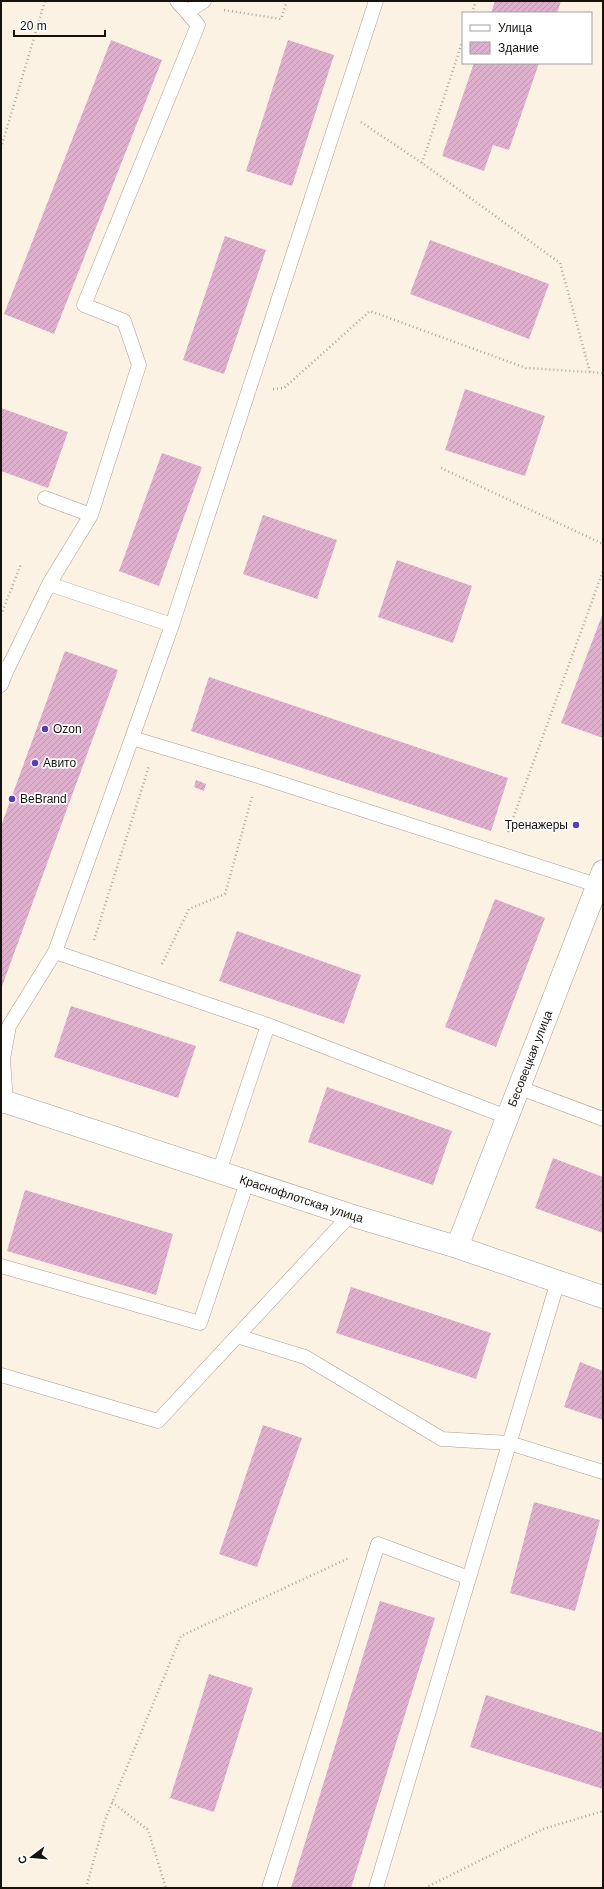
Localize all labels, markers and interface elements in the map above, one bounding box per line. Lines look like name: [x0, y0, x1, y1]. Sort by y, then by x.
scale bar: [14, 12, 105, 38]
legend: [462, 12, 592, 64]
text: 20 m: [20, 19, 47, 33]
text: Улица: [498, 21, 532, 35]
text: Здание: [498, 41, 539, 55]
place label: Ozon: [53, 722, 82, 736]
marker: Ozon: [40, 724, 50, 734]
place label: Авито: [43, 756, 76, 770]
marker: Авито: [30, 758, 40, 768]
place label: BeBrand: [20, 792, 67, 806]
marker: BeBrand: [7, 794, 17, 804]
place label: Тренажеры: [505, 818, 568, 832]
marker: Тренажеры: [571, 820, 581, 830]
street label: Бесовецкая улица: [505, 1008, 555, 1109]
street label: Краснофлотская улица: [238, 1172, 365, 1226]
north arrow: [12, 1837, 52, 1877]
text: С: [16, 1854, 29, 1865]

